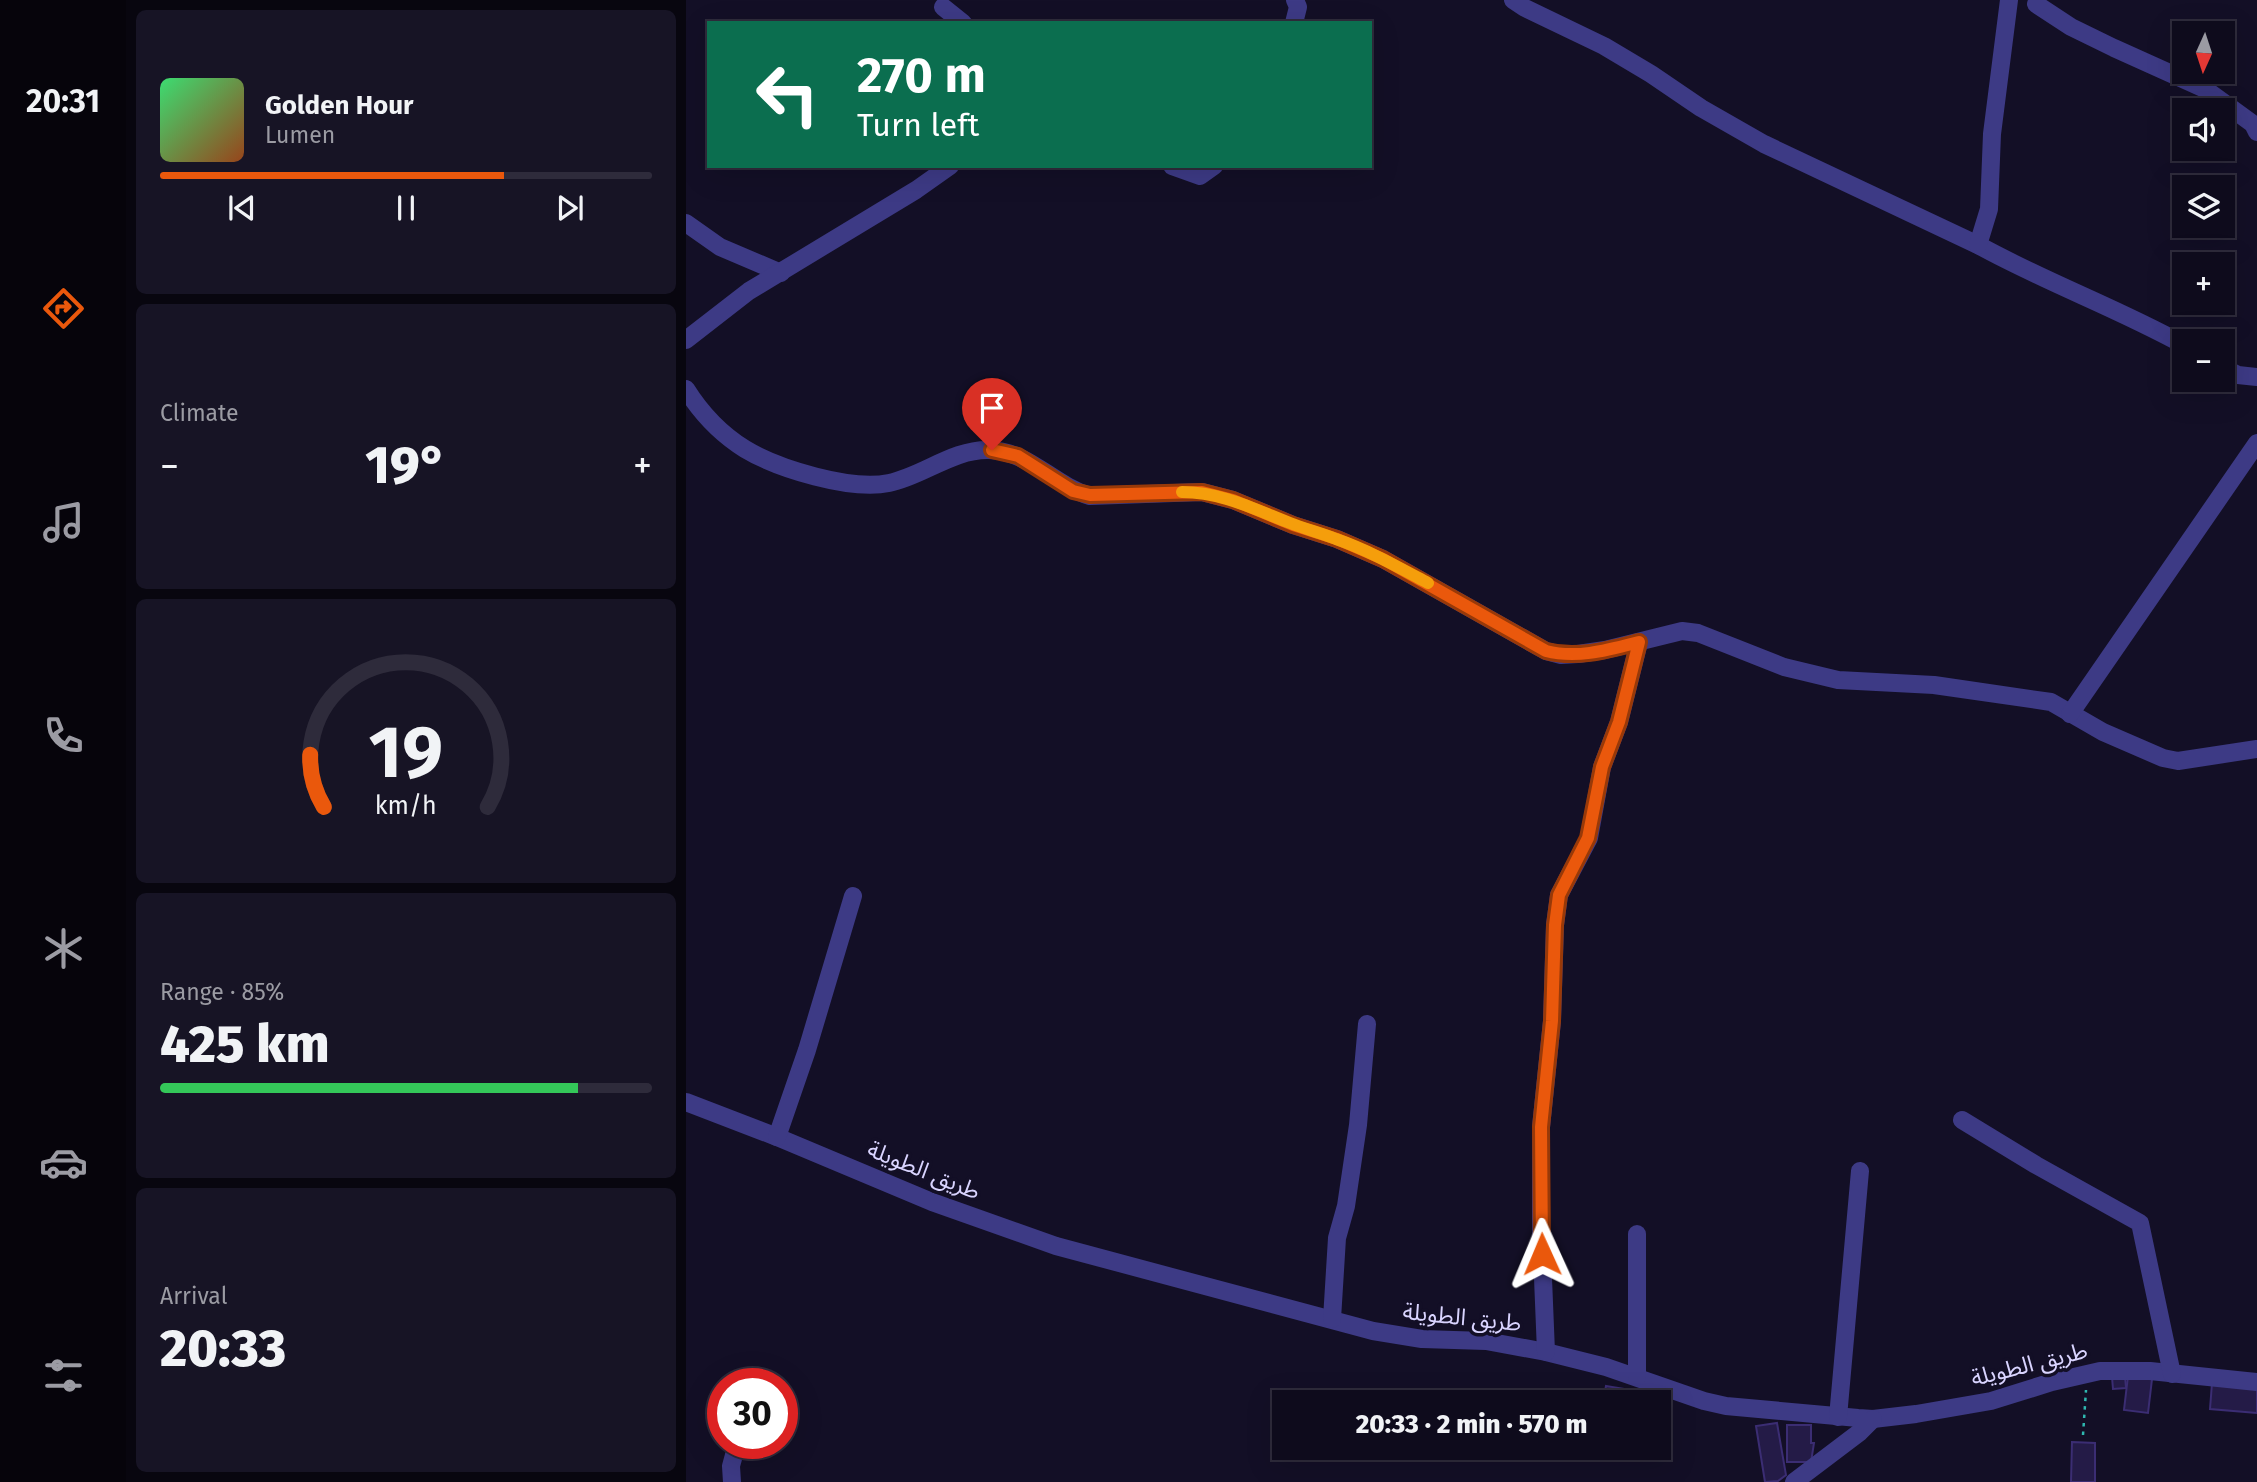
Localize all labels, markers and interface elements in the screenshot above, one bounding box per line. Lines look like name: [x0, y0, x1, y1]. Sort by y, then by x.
north arrow: [2172, 21, 2235, 84]
map controls: [2172, 21, 2235, 392]
text: 270 m: [857, 46, 986, 105]
icon: left: [742, 49, 833, 140]
text: 20:31: [26, 82, 100, 120]
text: Golden Hour: [265, 90, 413, 121]
button: sound: [2172, 98, 2235, 161]
text: Turn left: [857, 106, 979, 144]
text: Lumen: [265, 121, 335, 149]
button: layers: [2172, 175, 2235, 238]
icon: previous: [223, 189, 261, 227]
icon: pause: [387, 189, 425, 227]
icon: next: [551, 189, 589, 227]
button: +: [2172, 252, 2235, 315]
icon: directions: [39, 284, 88, 333]
button: −: [2172, 329, 2235, 392]
pin: [962, 378, 1022, 450]
icon: arrive: [973, 389, 1011, 427]
text: Climate: [160, 399, 239, 427]
text: 19°: [365, 434, 447, 497]
text: −: [160, 443, 179, 489]
text: +: [633, 443, 652, 489]
icon: music: [39, 498, 88, 547]
text: 19: [369, 709, 443, 796]
icon: phone: [39, 711, 88, 760]
text: km/h: [375, 791, 437, 821]
icon: climate: [39, 924, 88, 973]
text: Range · 85%: [160, 978, 284, 1006]
text: 425 km: [160, 1013, 329, 1076]
street label: طريق الطويلة: [864, 1135, 984, 1205]
icon: car: [39, 1138, 88, 1187]
position arrow: [1505, 1217, 1579, 1291]
text: Arrival: [160, 1282, 227, 1310]
street label: طريق الطويلة: [1401, 1297, 1523, 1337]
text: 20:33: [160, 1317, 286, 1380]
street label: طريق الطويلة: [1968, 1336, 2090, 1392]
icon: filters: [39, 1351, 88, 1400]
speed limit sign: 30: [707, 1368, 798, 1459]
text: 20:33 · 2 min · 570 m: [1356, 1409, 1587, 1440]

